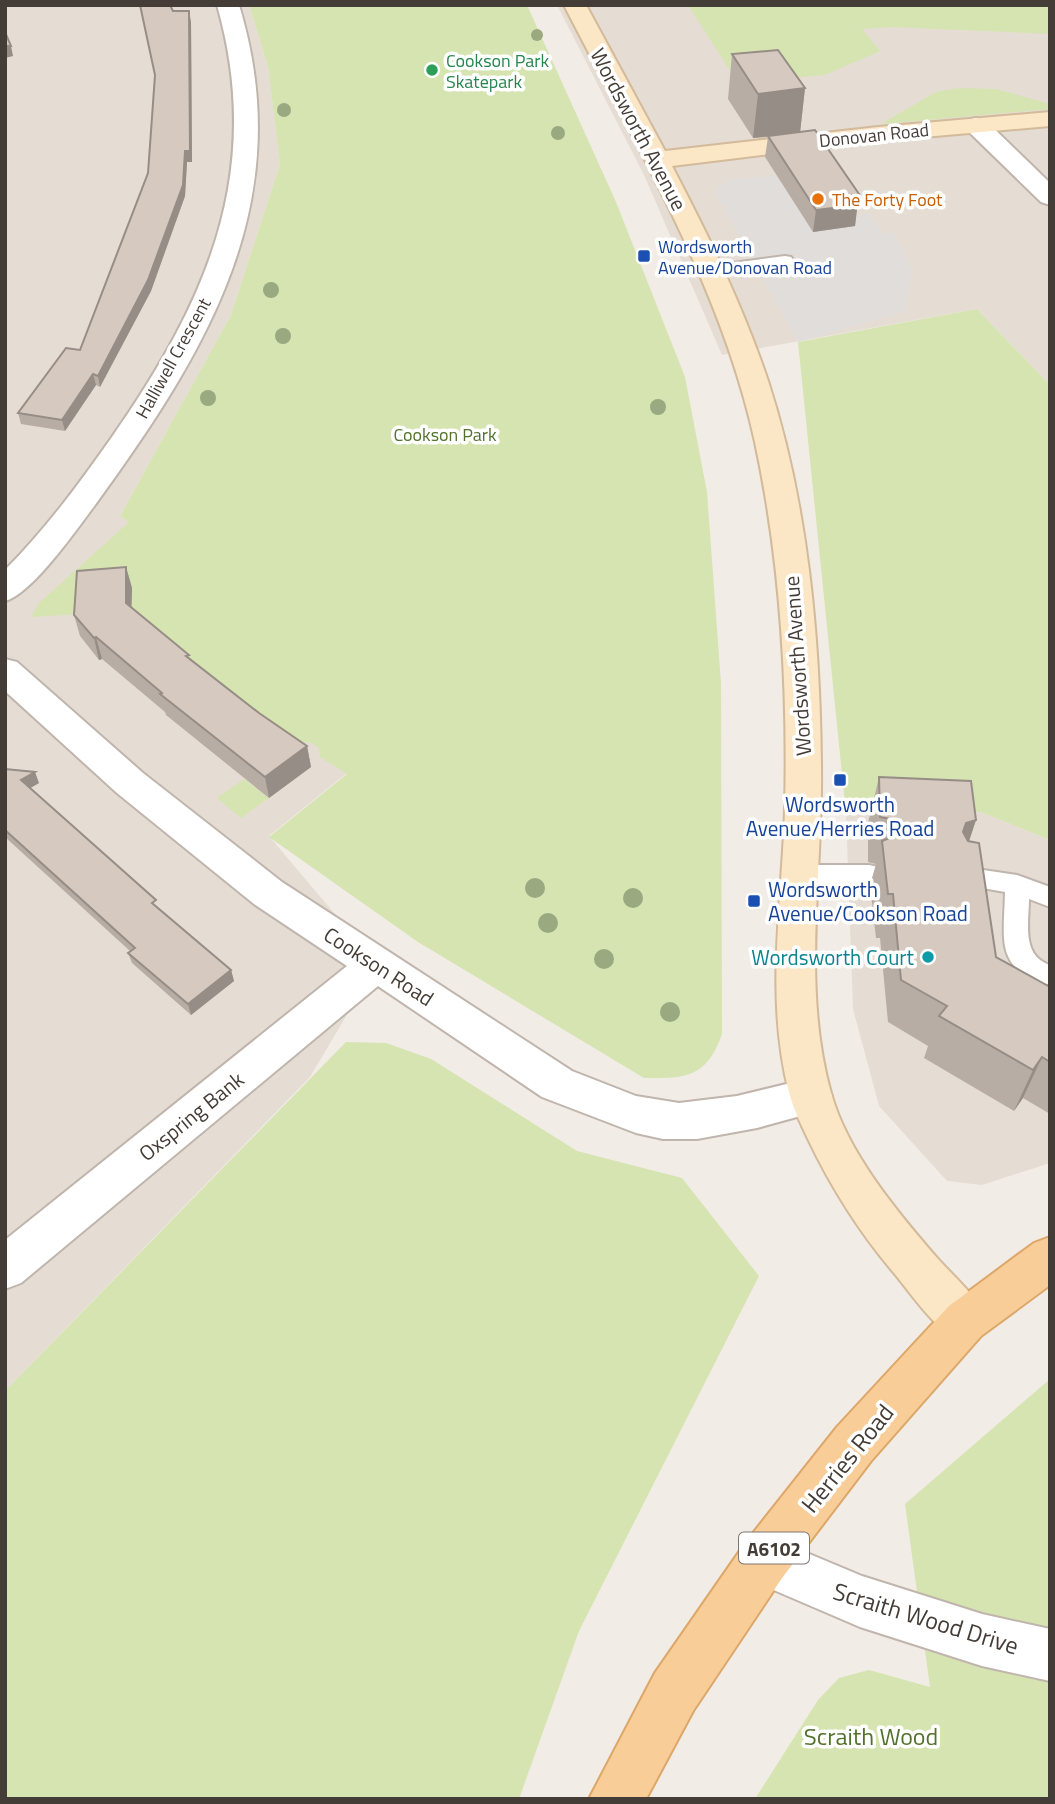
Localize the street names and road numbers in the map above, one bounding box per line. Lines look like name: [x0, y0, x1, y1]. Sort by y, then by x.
street label: Wordsworth Avenue: [583, 42, 695, 216]
street label: Donovan Road: [818, 116, 930, 154]
street label: Halliwell Crescent: [129, 292, 218, 423]
street label: Wordsworth Avenue: [775, 575, 819, 757]
street label: Cookson Road: [318, 918, 440, 1014]
street label: Oxspring Bank: [131, 1063, 251, 1169]
street label: Herries Road: [792, 1396, 902, 1520]
road number: A6102: [739, 1532, 809, 1564]
street label: Scraith Wood Drive: [829, 1573, 1023, 1663]

